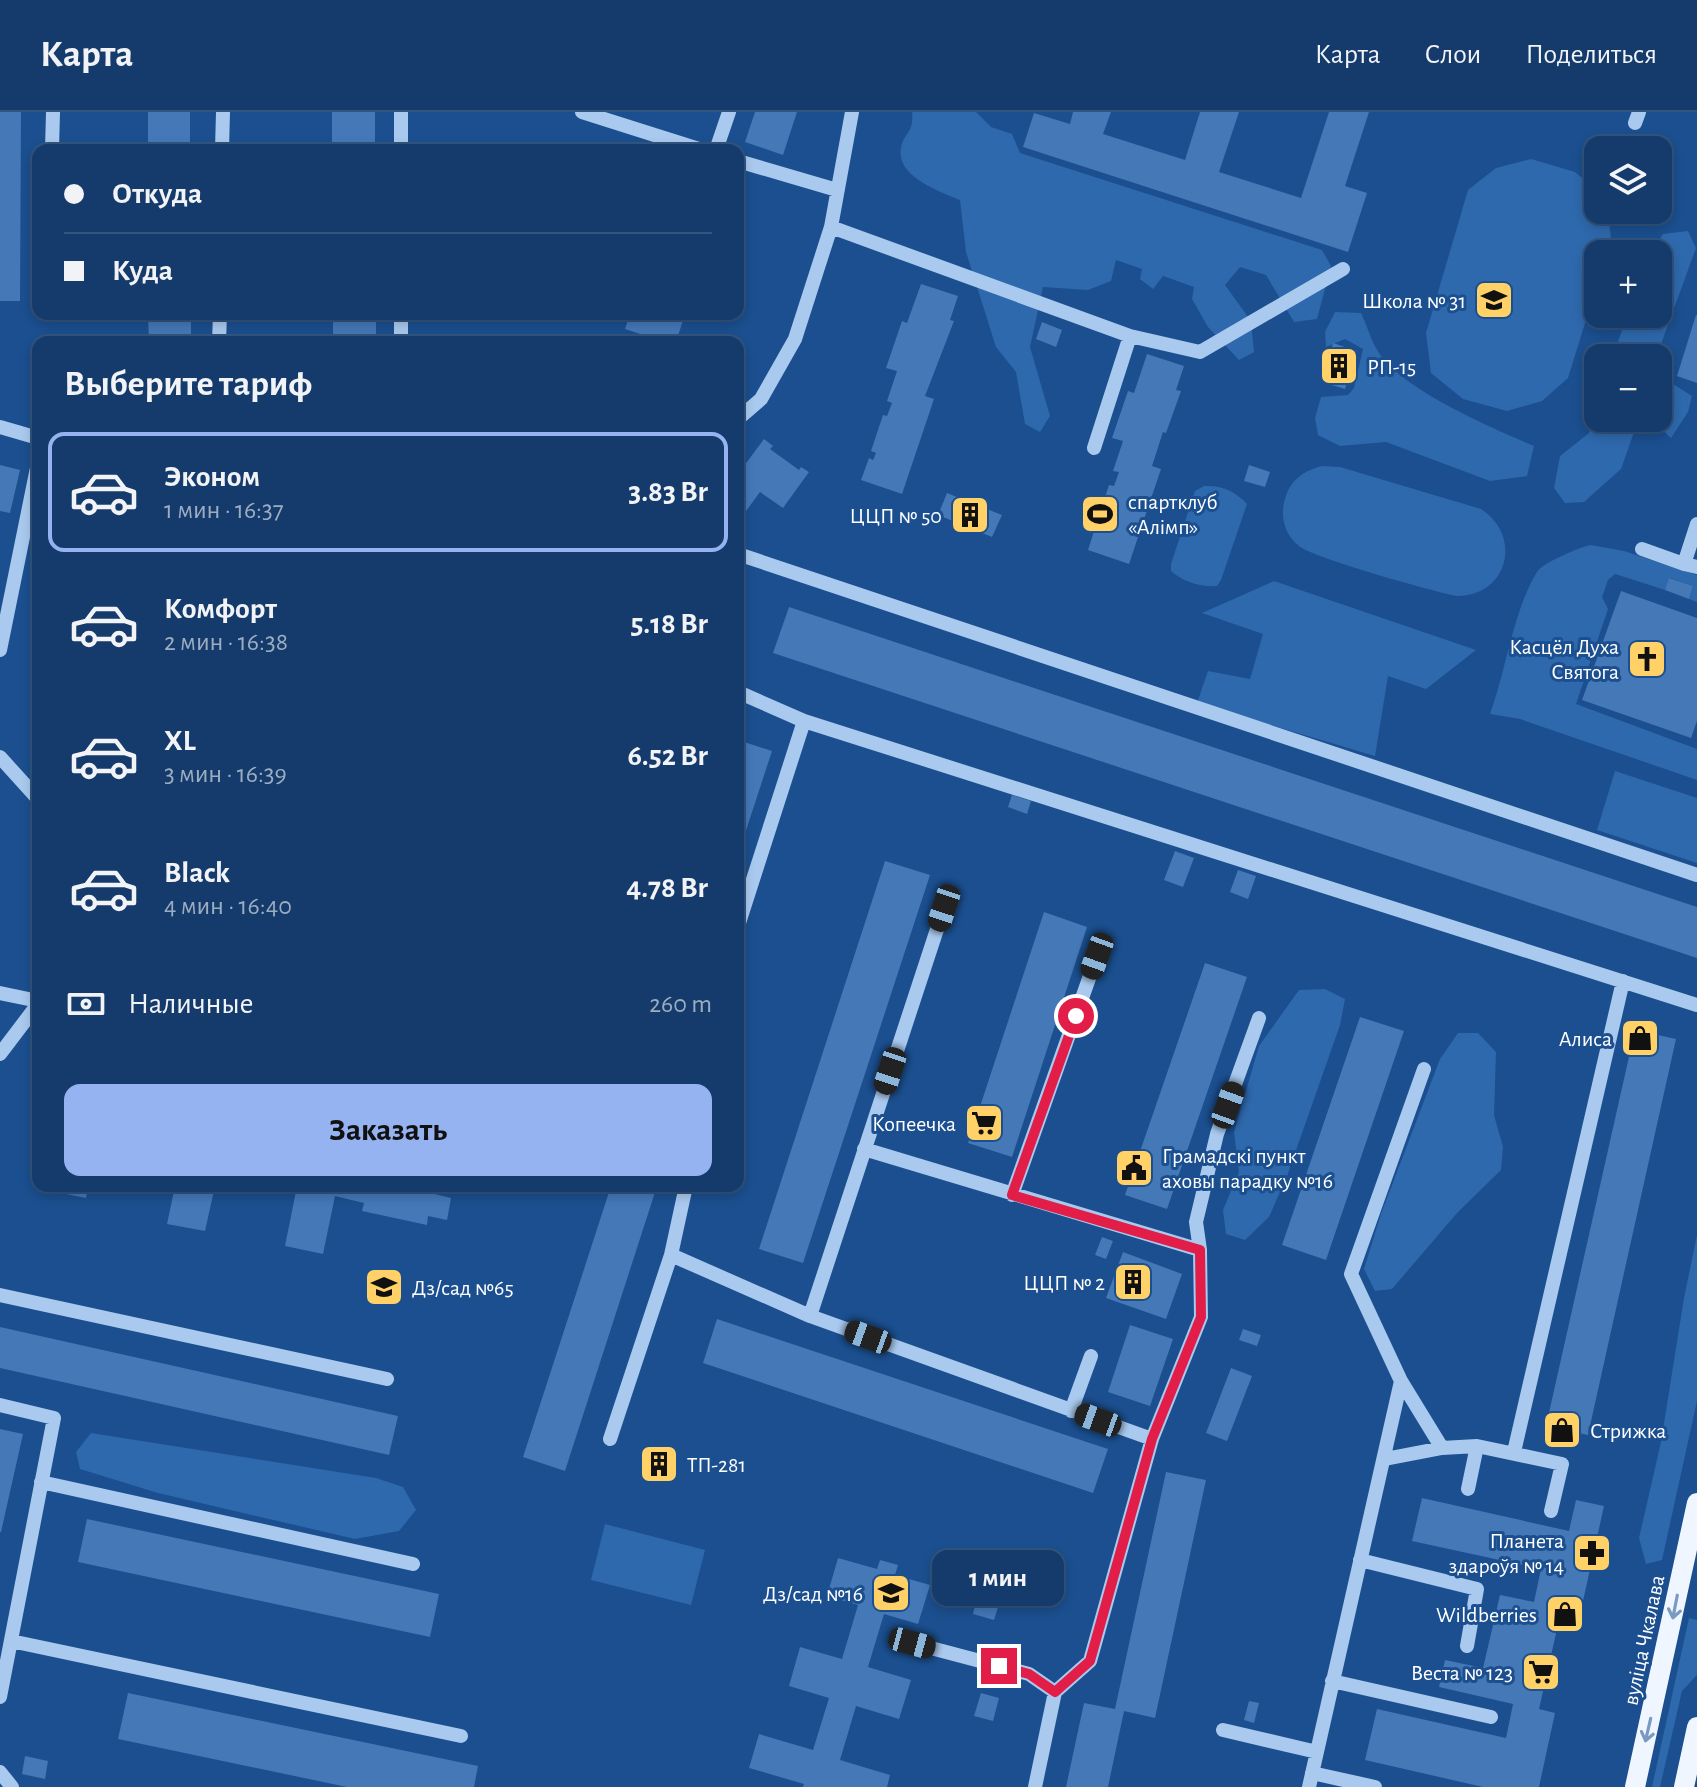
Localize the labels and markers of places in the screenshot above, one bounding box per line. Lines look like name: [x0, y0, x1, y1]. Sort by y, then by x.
school or university icon: Школа № 31: [1473, 279, 1515, 321]
place label: Школа № 31: [1362, 290, 1466, 312]
building icon: РП-15: [1318, 345, 1360, 387]
place label: РП-15: [1367, 356, 1416, 378]
place label: спартклуб «Алімп»: [1128, 491, 1217, 538]
sports icon: спартклуб «Алімп»: [1079, 493, 1121, 535]
building icon: ЦЦП № 50: [949, 494, 991, 536]
place label: ЦЦП № 50: [849, 505, 942, 527]
place label: Касцёл Духа Святога: [1509, 636, 1619, 683]
church icon: Касцёл Духа Святога: [1626, 638, 1668, 680]
shop icon: Алиса: [1619, 1017, 1661, 1059]
place label: Алиса: [1559, 1028, 1612, 1050]
supermarket icon: Копеечка: [963, 1102, 1005, 1144]
place label: Копеечка: [872, 1113, 956, 1135]
place label: Грамадскі пункт аховы парадку №16: [1162, 1145, 1333, 1192]
public building icon: Грамадскі пункт аховы парадку №16: [1113, 1147, 1155, 1189]
building icon: ЦЦП № 2: [1112, 1261, 1154, 1303]
school or university icon: Дз/сад №65: [363, 1266, 405, 1308]
place label: ЦЦП № 2: [1023, 1272, 1105, 1294]
place label: Дз/сад №65: [412, 1277, 514, 1299]
shop icon: Стрижка: [1541, 1409, 1583, 1451]
place label: Стрижка: [1590, 1420, 1666, 1442]
building icon: ТП-281: [638, 1443, 680, 1485]
place label: ТП-281: [687, 1454, 746, 1476]
place label: Планета здароўя № 14: [1448, 1530, 1564, 1577]
pharmacy icon: Планета здароўя № 14: [1571, 1532, 1613, 1574]
school or university icon: Дз/сад №16: [870, 1572, 912, 1614]
place label: Дз/сад №16: [763, 1583, 863, 1605]
shop icon: Wildberries: [1544, 1593, 1586, 1635]
place label: Wildberries: [1436, 1604, 1537, 1626]
supermarket icon: Веста № 123: [1520, 1651, 1562, 1693]
place label: Веста № 123: [1411, 1662, 1513, 1684]

